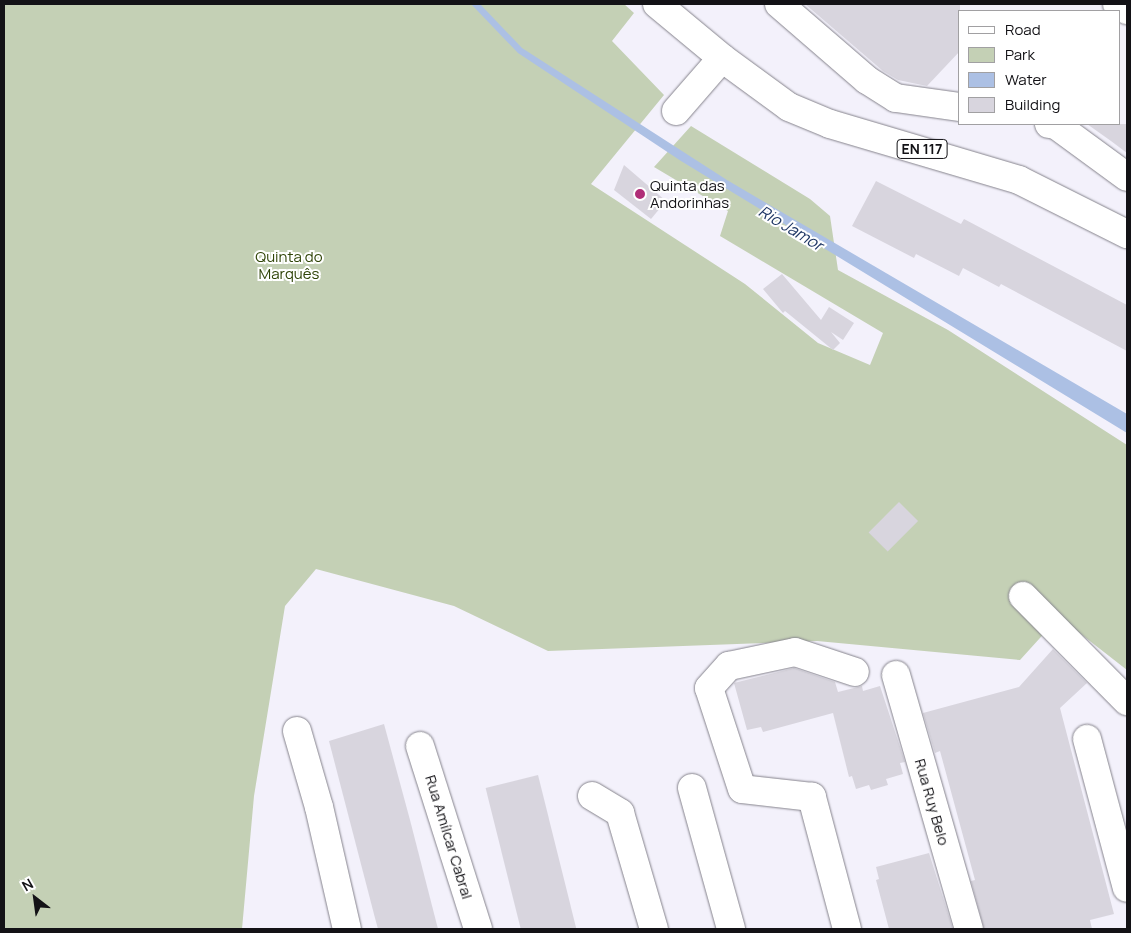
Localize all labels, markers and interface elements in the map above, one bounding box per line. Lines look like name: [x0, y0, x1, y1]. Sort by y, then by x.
legend: [958, 10, 1121, 125]
text: Road: [1005, 19, 1041, 40]
text: Park: [1005, 44, 1035, 65]
text: Water: [1005, 69, 1047, 90]
text: Building: [1005, 94, 1060, 115]
road number: EN 117: [896, 138, 948, 160]
place label: Quinta das Andorinhas: [650, 176, 729, 211]
marker: Quinta das Andorinhas: [634, 188, 646, 200]
water label: Rio Jamor: [755, 201, 827, 255]
park label: Quinta do Marquês: [255, 247, 323, 282]
street label: Rua Ruy Belo: [911, 757, 953, 847]
street label: Rua Amílcar Cabral: [422, 773, 476, 901]
north arrow: [10, 873, 60, 923]
text: N: [18, 874, 36, 895]

